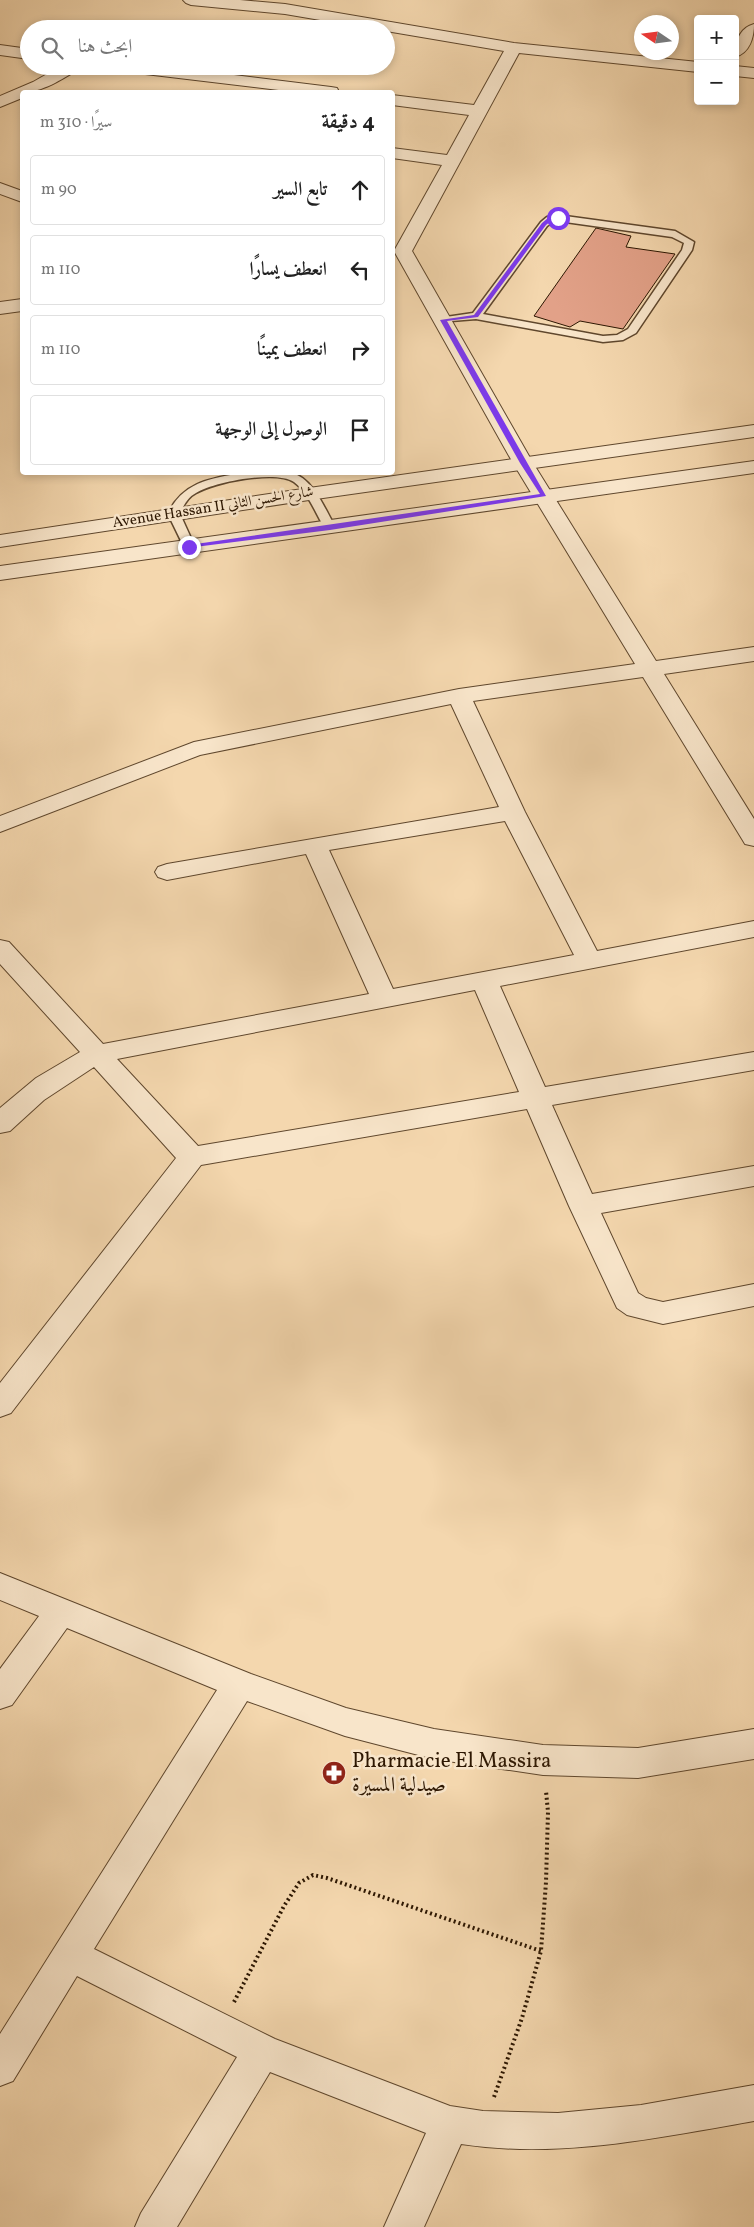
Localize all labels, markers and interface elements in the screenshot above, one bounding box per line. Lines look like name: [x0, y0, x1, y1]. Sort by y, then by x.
north arrow: [634, 15, 679, 60]
map controls: [694, 15, 739, 105]
button: +: [694, 15, 739, 60]
search box: [20, 20, 395, 75]
icon: search: [38, 34, 66, 62]
text: ابحث هنا: [78, 34, 132, 60]
button: −: [694, 60, 739, 105]
text: 4 دقيقة: [321, 108, 375, 137]
text: سيرًا · 310 m: [40, 112, 112, 134]
icon: ahead: [346, 176, 374, 204]
text: تابع السير: [274, 177, 327, 203]
text: 90 m: [41, 179, 77, 201]
route start: [547, 207, 570, 230]
icon: left: [346, 256, 374, 284]
text: انعطف يسارًا: [249, 257, 327, 283]
text: 110 m: [41, 259, 80, 281]
icon: right: [346, 336, 374, 364]
text: انعطف يمينًا: [257, 337, 327, 363]
text: 110 m: [41, 339, 80, 361]
icon: arrive: [346, 416, 374, 444]
text: الوصول إلى الوجهة: [215, 417, 327, 443]
street label: Avenue Hassan II شارع الحسن الثاني: [111, 482, 315, 535]
route end: [178, 536, 201, 559]
place label: Pharmacie El Massira صيدلية المسيرة: [352, 1747, 552, 1800]
pharmacy icon: Pharmacie El Massira صيدلية المسيرة: [321, 1760, 347, 1786]

